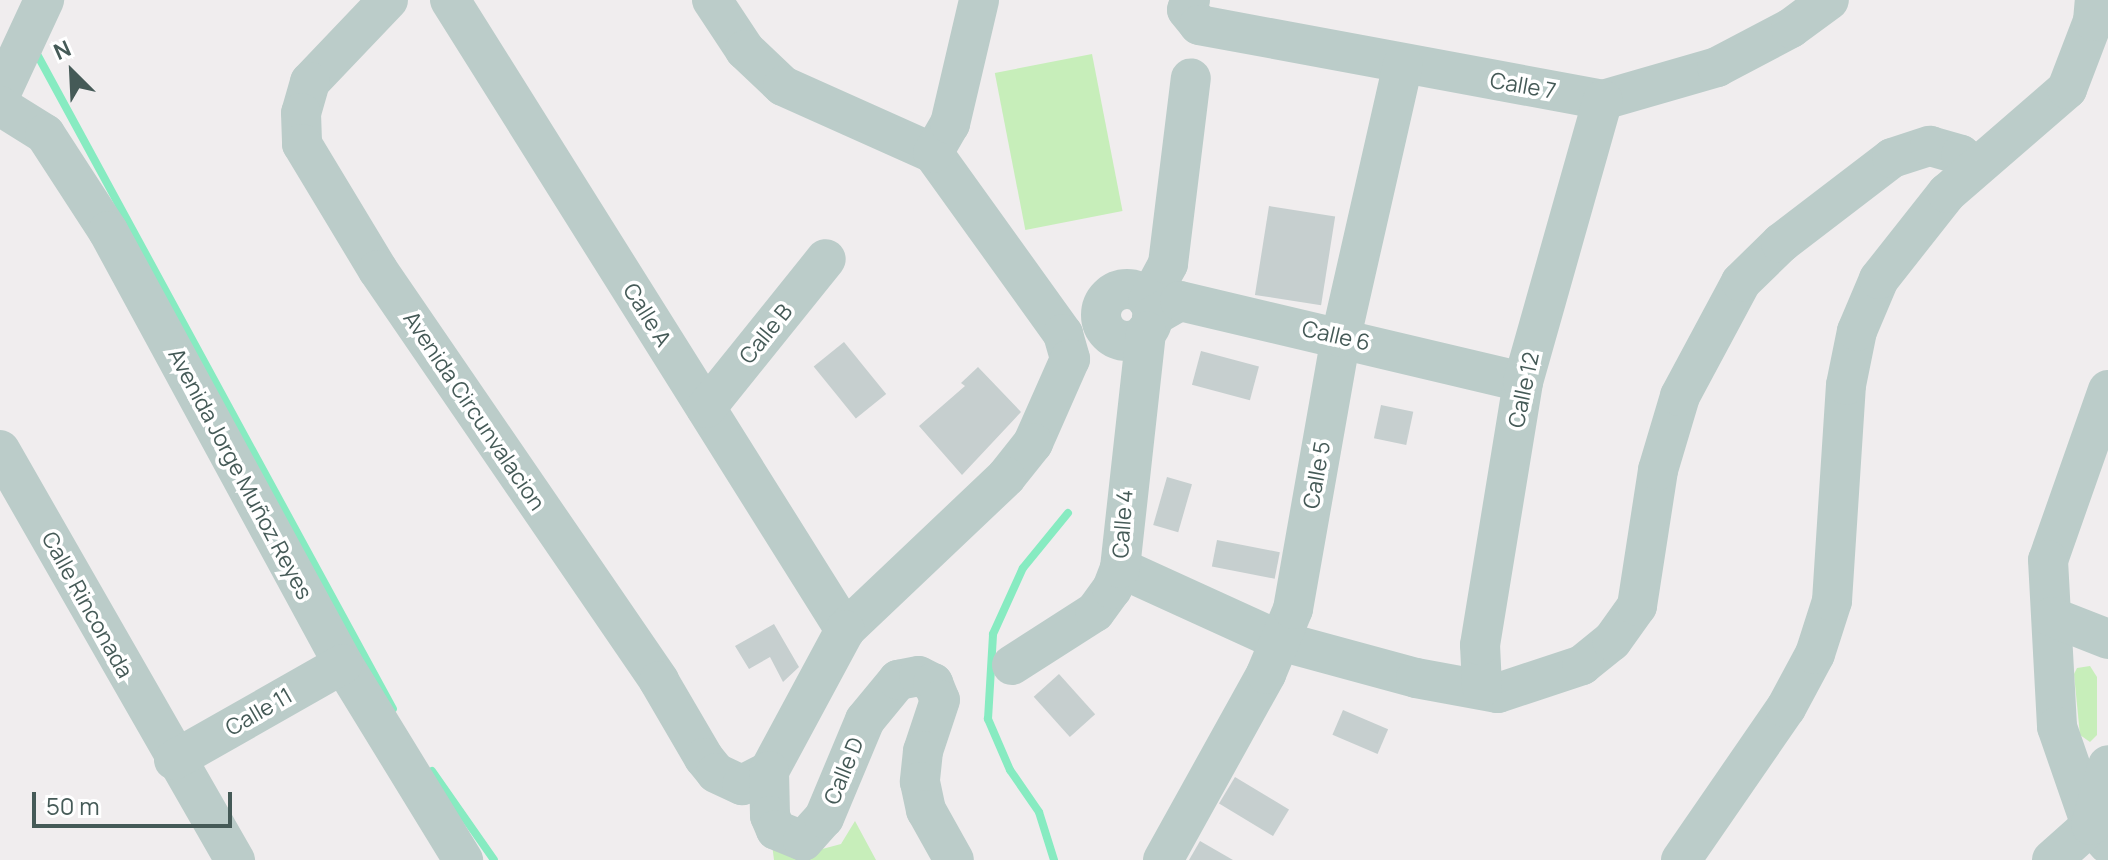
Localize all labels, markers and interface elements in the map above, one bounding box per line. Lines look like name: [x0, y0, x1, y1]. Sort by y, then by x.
north arrow: [32, 32, 112, 112]
text: N: [49, 33, 76, 67]
street label: Calle 7: [1488, 67, 1558, 105]
street label: Calle A: [617, 279, 677, 351]
street label: Calle B: [734, 299, 798, 369]
street label: Avenida Circunvalacion: [398, 307, 550, 515]
street label: Calle 6: [1299, 315, 1373, 357]
street label: Avenida Jorge Muñoz Reyes: [163, 344, 317, 604]
street label: Calle 12: [1503, 350, 1545, 430]
street label: Calle 5: [1298, 439, 1336, 511]
street label: Calle 4: [1107, 489, 1139, 559]
street label: Calle Rinconada: [36, 527, 138, 683]
street label: Calle 11: [221, 682, 297, 742]
street label: Calle D: [819, 733, 869, 809]
scale bar: [36, 776, 236, 826]
text: 50 m: [46, 789, 100, 822]

